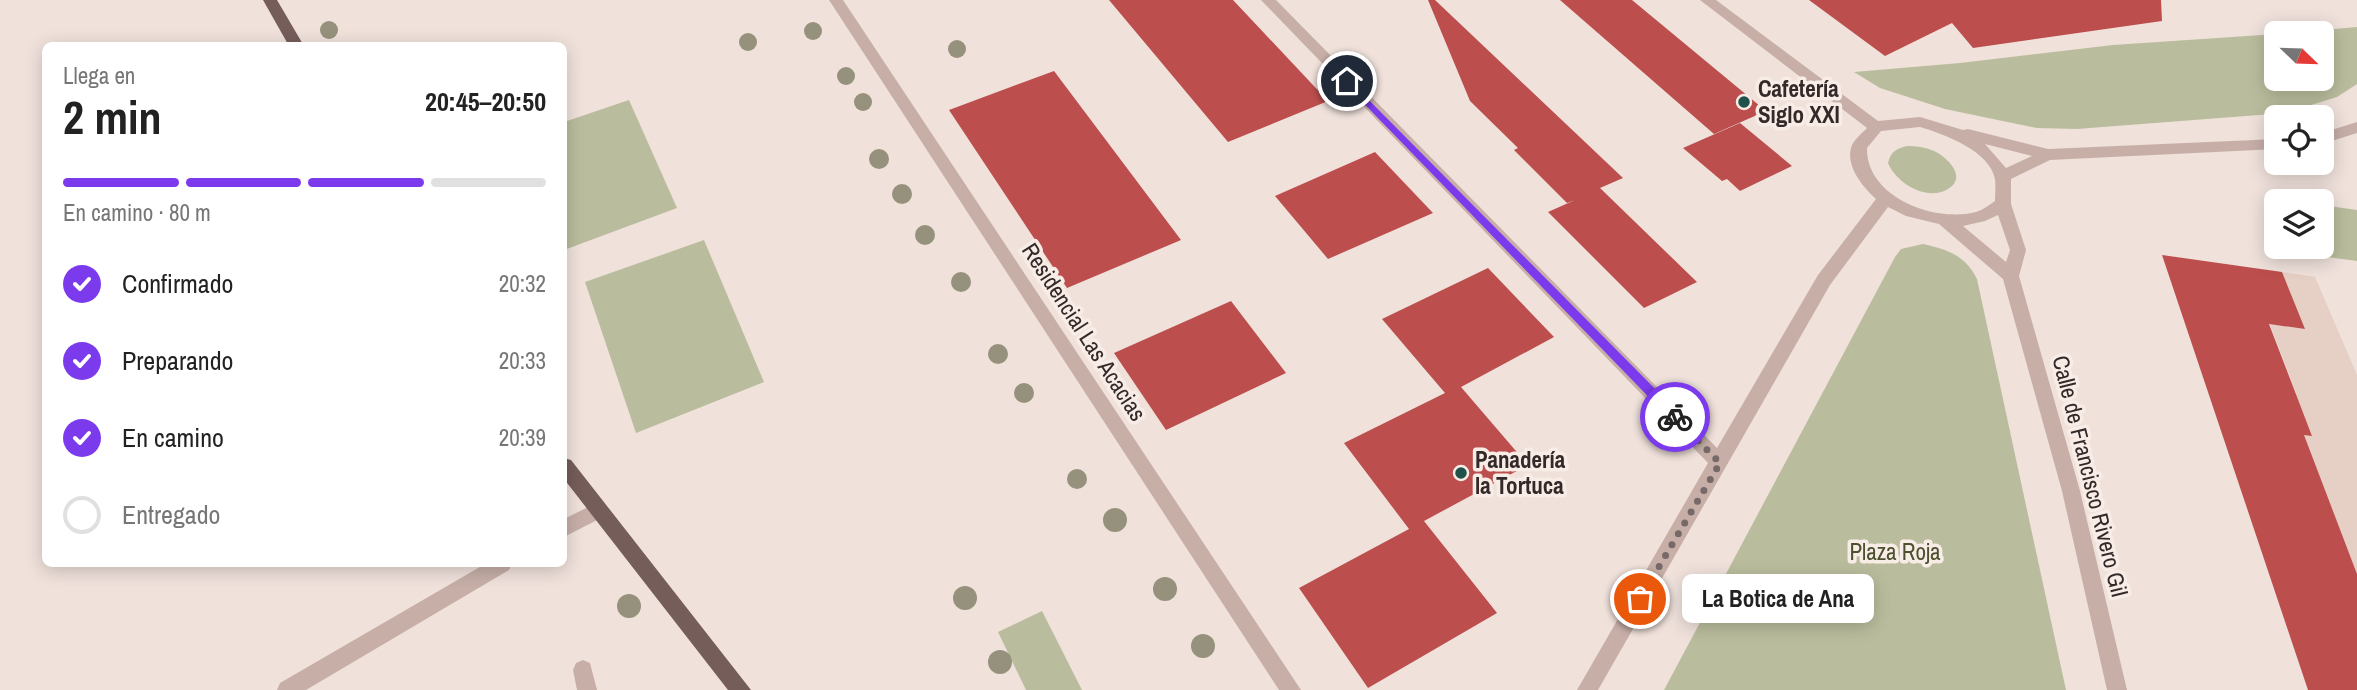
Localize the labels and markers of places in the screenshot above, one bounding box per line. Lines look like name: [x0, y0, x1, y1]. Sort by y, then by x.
pin: [1317, 51, 1377, 111]
place label: Cafetería Siglo XXI: [1758, 73, 1840, 130]
marker: Cafetería Siglo XXI: [1736, 94, 1752, 110]
place label: Panadería la Tortuca: [1475, 444, 1566, 501]
marker: Panadería la Tortuca: [1453, 465, 1469, 481]
pin: [1610, 569, 1670, 629]
callout: La Botica de Ana: [1682, 574, 1874, 624]

